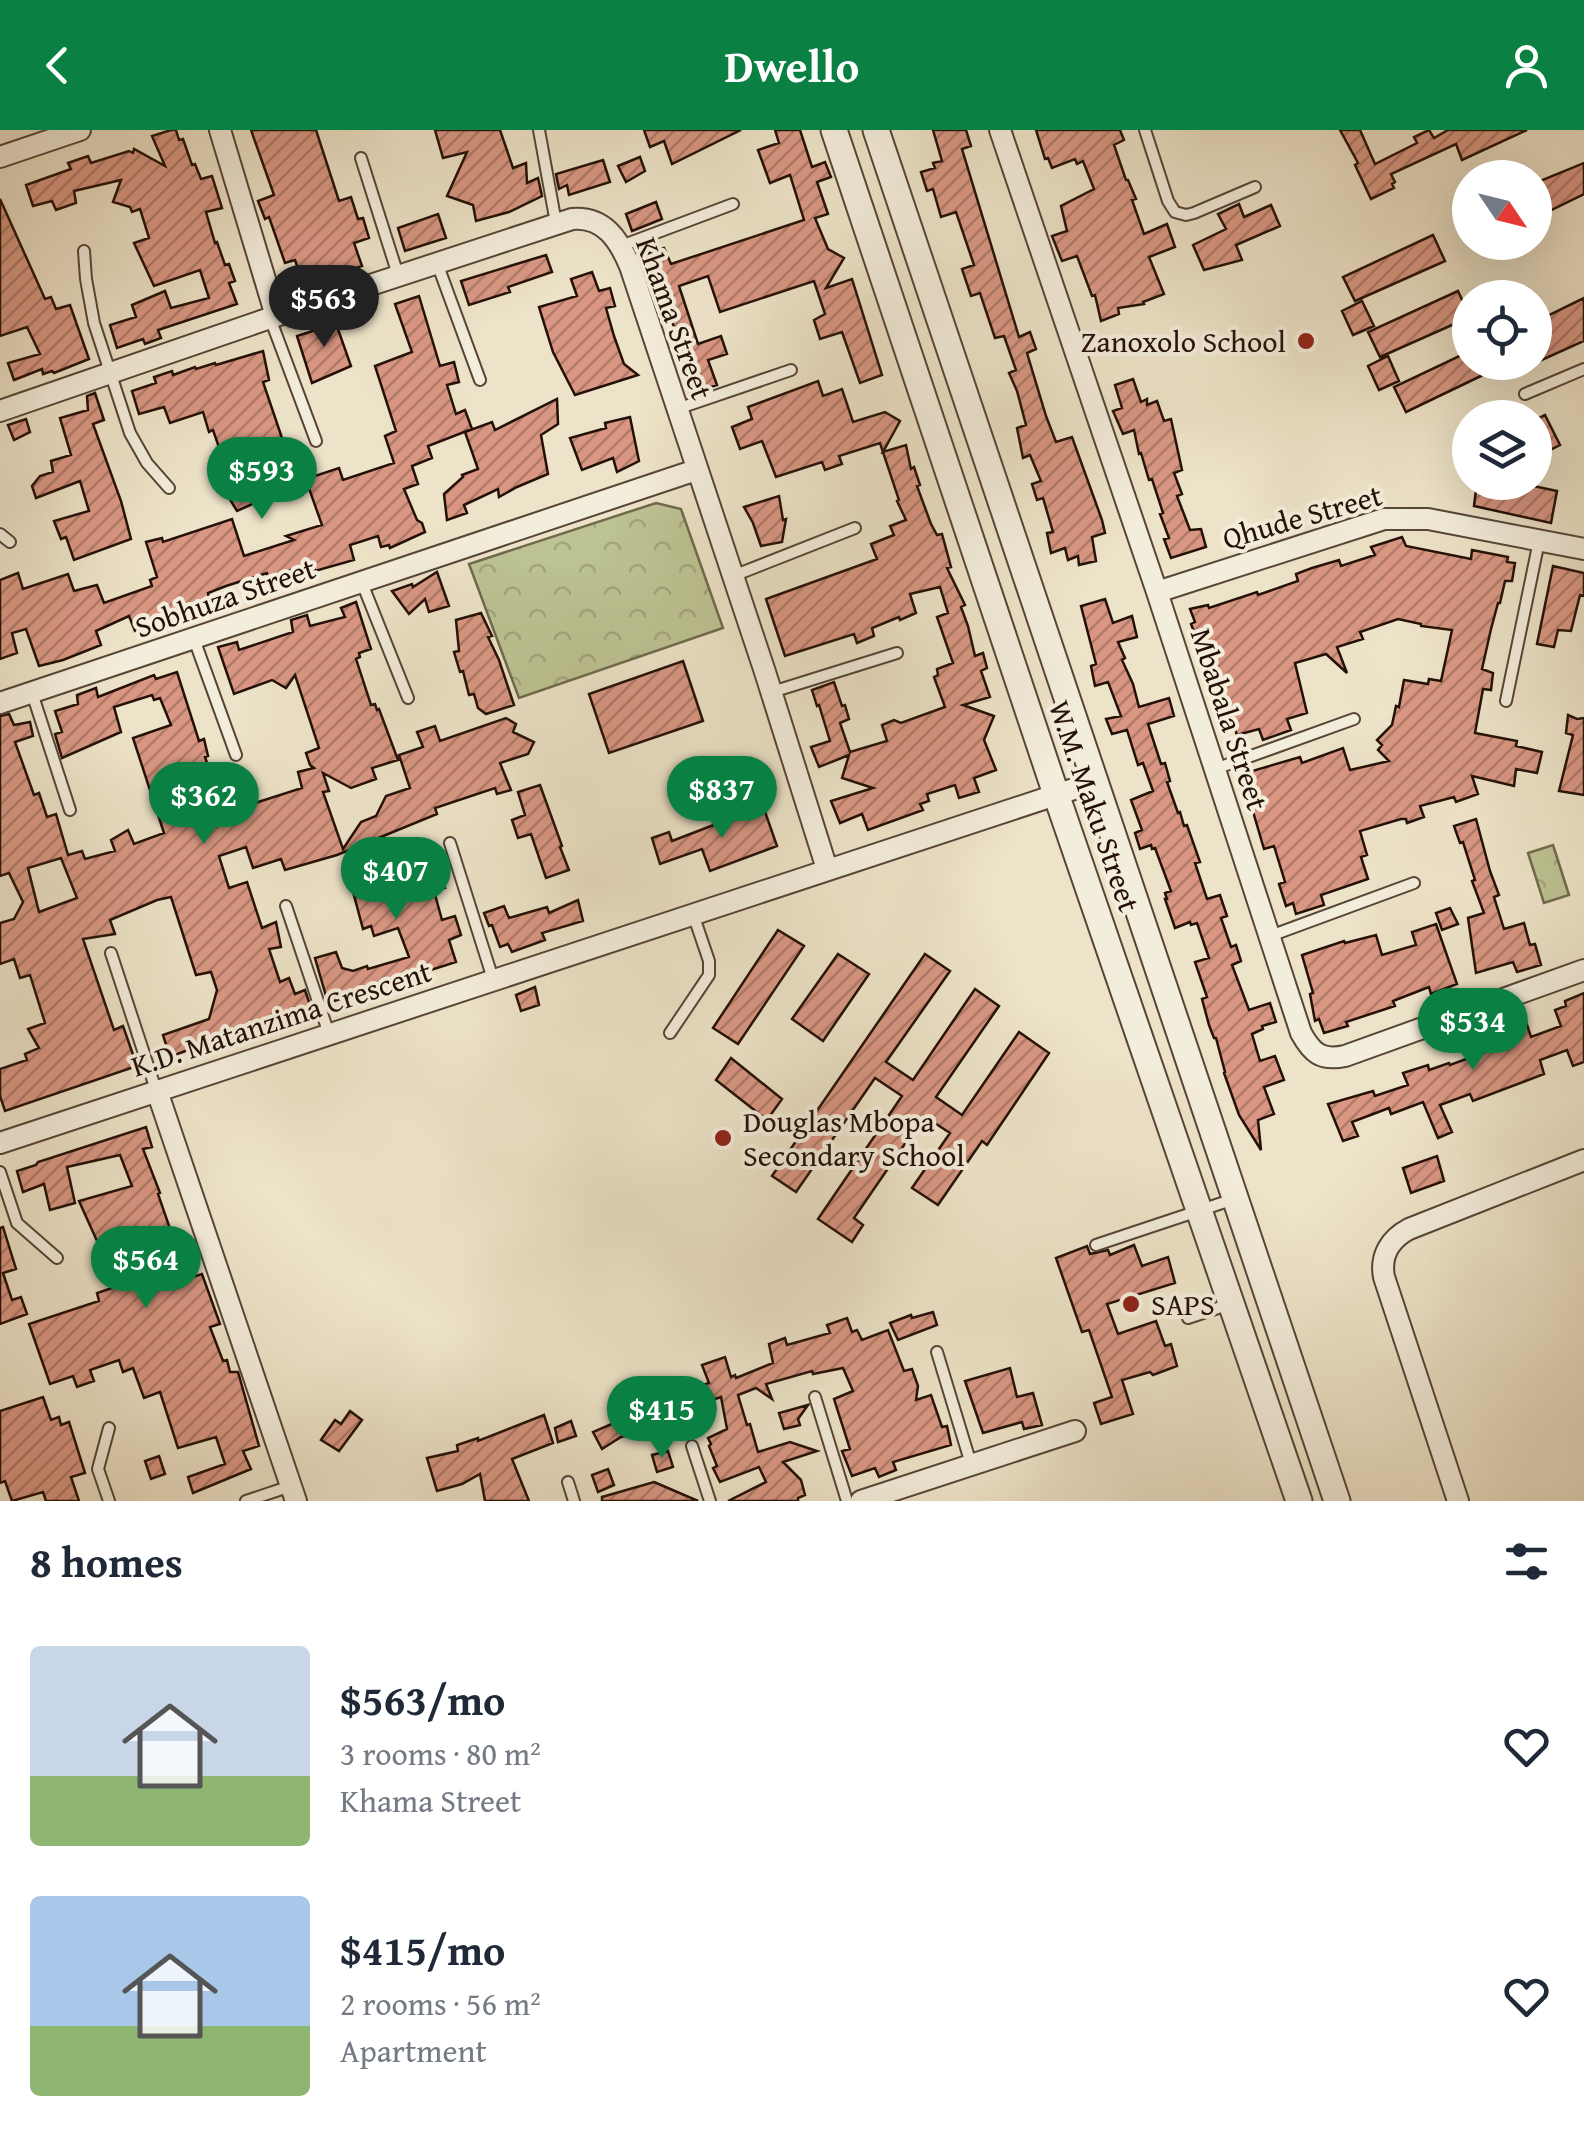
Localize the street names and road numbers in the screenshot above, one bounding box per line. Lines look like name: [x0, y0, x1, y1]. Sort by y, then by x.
street label: Khama Street: [625, 231, 725, 406]
street label: Qhude Street: [1217, 472, 1387, 560]
street label: Sobhuza Street: [129, 545, 322, 648]
street label: Mbabala Street: [1180, 622, 1280, 816]
street label: W.M. Maku Street: [1038, 694, 1152, 918]
street label: K.D. Matanzima Crescent: [125, 949, 437, 1087]

